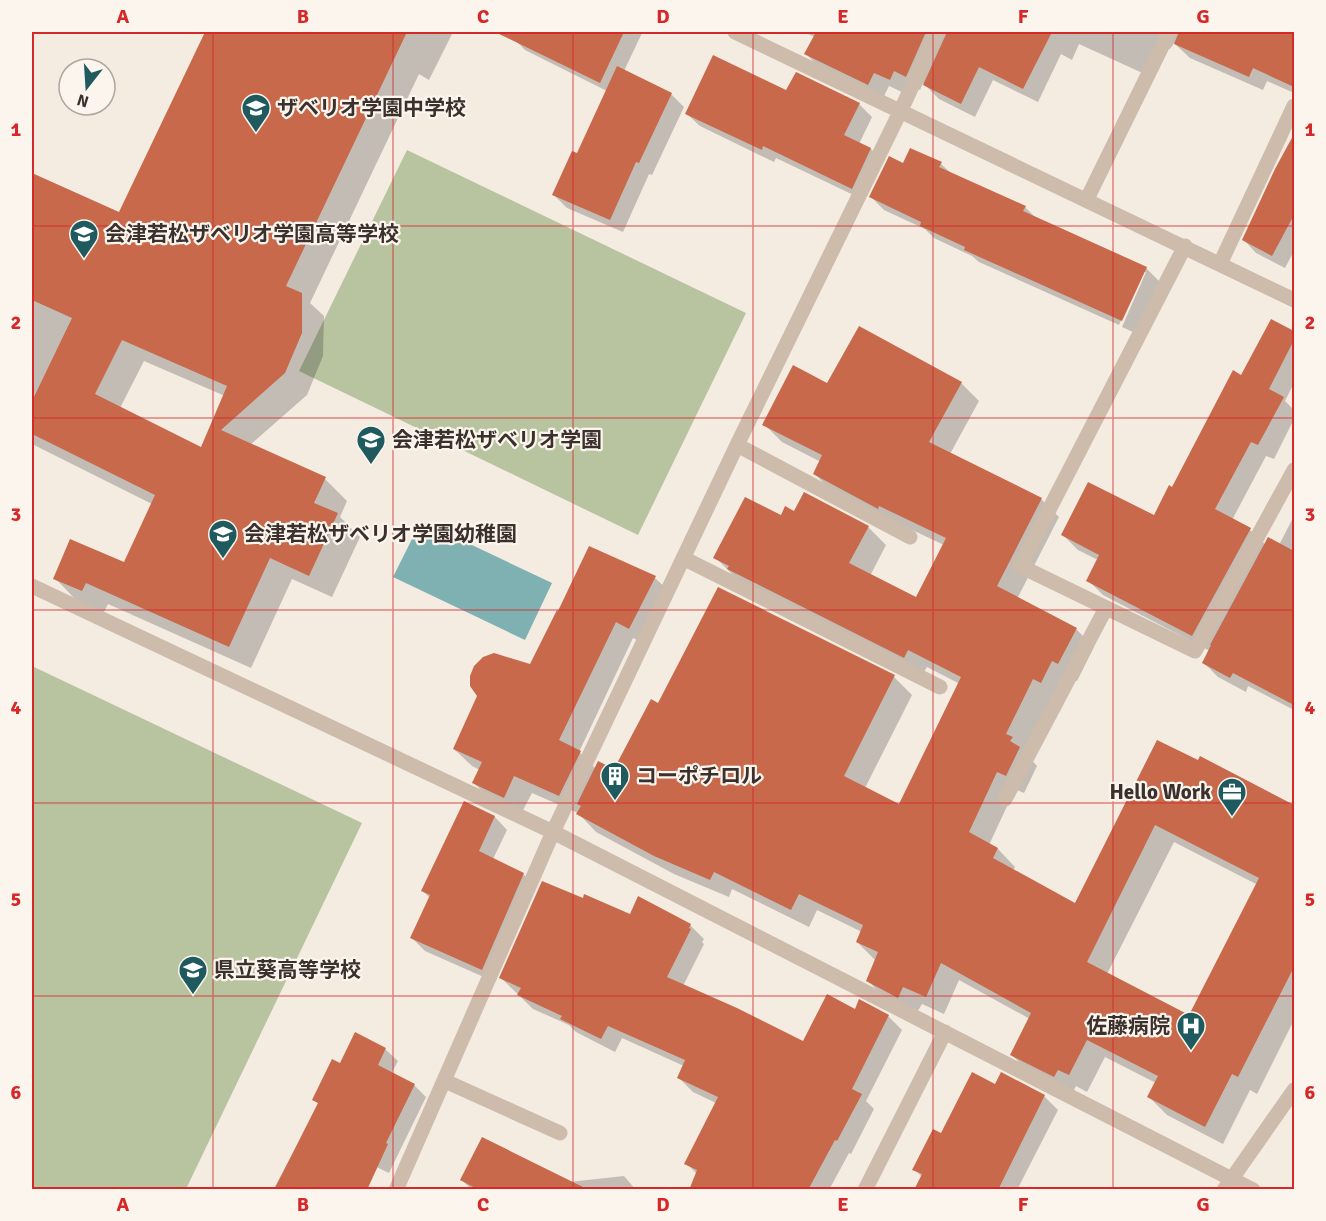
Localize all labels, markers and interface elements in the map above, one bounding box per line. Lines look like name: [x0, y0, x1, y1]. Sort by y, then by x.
text: A: [117, 4, 130, 29]
text: B: [297, 4, 309, 29]
text: C: [477, 4, 489, 29]
text: D: [656, 4, 670, 29]
text: E: [837, 4, 849, 29]
text: F: [1018, 4, 1029, 29]
text: G: [1196, 4, 1210, 29]
north arrow: [57, 57, 117, 117]
text: N: [75, 89, 91, 112]
school or university icon: ザベリオ学園中学校: [240, 92, 272, 134]
place label: ザベリオ学園中学校: [277, 95, 466, 121]
text: 1: [11, 117, 22, 142]
text: 1: [1305, 117, 1316, 142]
school or university icon: 会津若松ザベリオ学園高等学校: [68, 218, 100, 260]
place label: 会津若松ザベリオ学園高等学校: [105, 221, 399, 247]
text: 2: [11, 310, 21, 335]
text: 2: [1305, 310, 1315, 335]
school or university icon: 会津若松ザベリオ学園: [355, 424, 387, 466]
place label: 会津若松ザベリオ学園: [392, 427, 602, 453]
text: 3: [11, 502, 21, 527]
text: 3: [1305, 502, 1315, 527]
school or university icon: 会津若松ザベリオ学園幼稚園: [207, 518, 239, 560]
place label: 会津若松ザベリオ学園幼稚園: [244, 521, 517, 547]
text: 4: [11, 695, 22, 720]
text: 4: [1305, 695, 1316, 720]
building icon: コーポチロル: [599, 760, 631, 802]
place label: コーポチロル: [636, 763, 762, 789]
office icon: Hello Work: [1216, 776, 1248, 818]
place label: Hello Work: [1109, 779, 1211, 805]
text: 5: [11, 887, 21, 912]
text: 5: [1305, 887, 1315, 912]
school or university icon: 県立葵高等学校: [177, 954, 209, 996]
place label: 県立葵高等学校: [214, 957, 361, 983]
hospital icon: 佐藤病院: [1175, 1010, 1207, 1052]
place label: 佐藤病院: [1086, 1013, 1170, 1039]
text: 6: [11, 1080, 22, 1105]
text: 6: [1305, 1080, 1316, 1105]
text: A: [117, 1192, 130, 1217]
text: B: [297, 1192, 309, 1217]
text: C: [477, 1192, 489, 1217]
text: D: [656, 1192, 670, 1217]
text: E: [837, 1192, 849, 1217]
text: F: [1018, 1192, 1029, 1217]
text: G: [1196, 1192, 1210, 1217]

